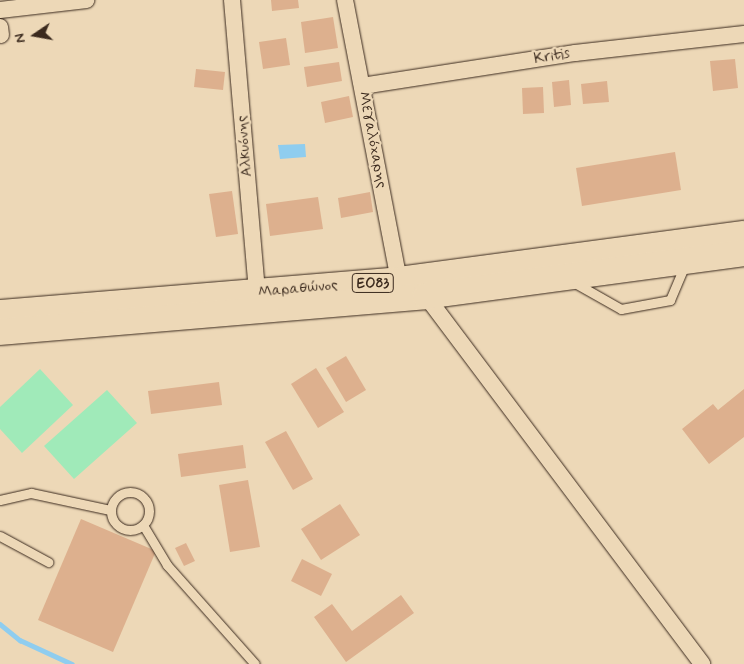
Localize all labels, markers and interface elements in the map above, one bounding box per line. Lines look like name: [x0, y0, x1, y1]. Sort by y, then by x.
north arrow: [10, 10, 60, 60]
text: N: [11, 32, 30, 45]
street label: Kritis: [533, 45, 571, 69]
street label: Μεγαλόχαρης: [354, 90, 390, 190]
street label: Αλκυόνης: [233, 115, 257, 177]
road number: ΕΟ83: [352, 272, 394, 294]
street label: Μαραθώνος: [257, 277, 339, 301]

